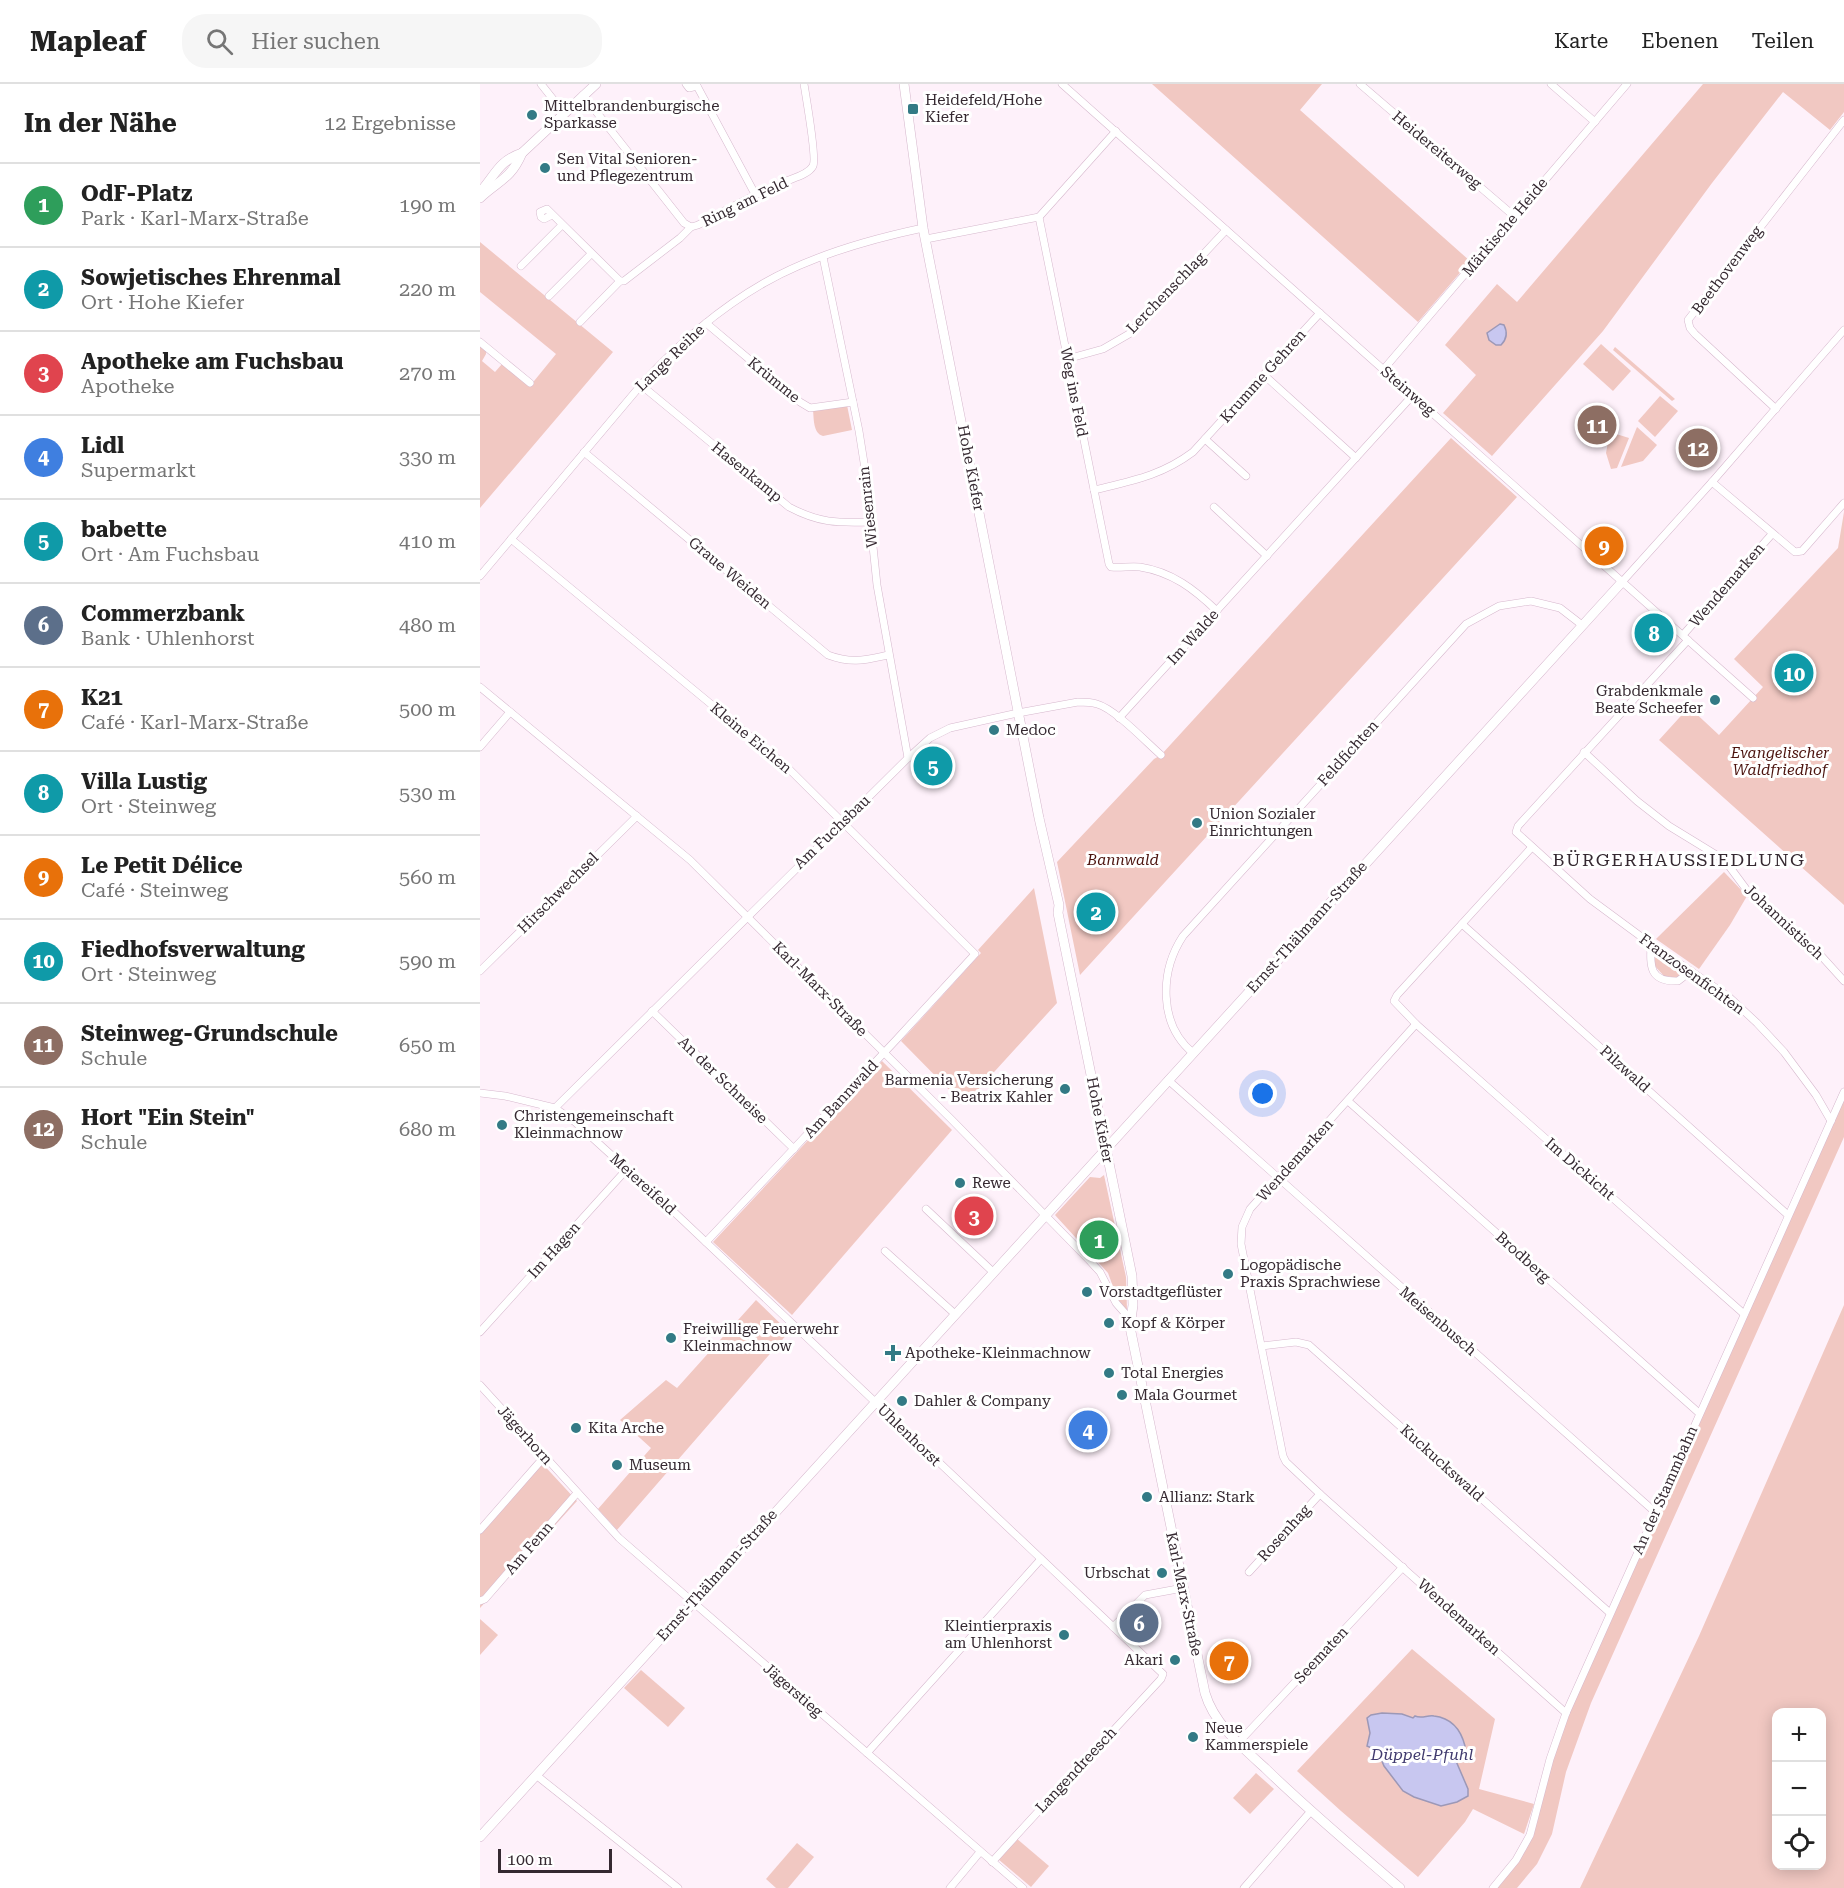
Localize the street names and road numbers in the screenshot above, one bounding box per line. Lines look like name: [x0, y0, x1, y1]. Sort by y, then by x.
street label: Heidereiterweg: [1389, 107, 1486, 193]
street label: Ring am Feld: [699, 173, 791, 231]
street label: Märkische Heide: [1459, 174, 1551, 280]
street label: Beethovenweg: [1688, 222, 1766, 318]
street label: Lerchenschlag: [1123, 248, 1210, 337]
street label: Lange Reihe: [632, 321, 708, 395]
street label: Krumme Gehren: [1216, 325, 1310, 426]
street label: Weg ins Feld: [1056, 346, 1092, 439]
street label: Krümme: [744, 353, 804, 407]
street label: Steinweg: [1377, 363, 1439, 420]
street label: Hohe Kiefer: [954, 423, 988, 513]
street label: Hasenkamp: [708, 438, 786, 506]
street label: Wiesenrain: [855, 465, 881, 549]
street label: Graue Weiden: [685, 533, 775, 613]
street label: Wendemarken: [1686, 539, 1769, 631]
street label: Im Walde: [1163, 606, 1223, 668]
street label: Kleine Eichen: [707, 699, 796, 777]
street label: Feldfichten: [1314, 716, 1382, 790]
street label: Am Fuchsbau: [790, 791, 874, 873]
street label: Hirschwechsel: [514, 849, 602, 937]
street label: Ernst-Thälmann-Straße: [1243, 857, 1371, 997]
street label: Johannistisch: [1740, 881, 1828, 964]
street label: Franzosenfichten: [1636, 930, 1748, 1018]
street label: Karl-Marx-Straße: [769, 938, 871, 1040]
street label: An der Schneise: [674, 1033, 772, 1127]
street label: Pilzwald: [1596, 1042, 1654, 1096]
street label: Am Bannwald: [800, 1056, 882, 1142]
street label: Hohe Kiefer: [1083, 1075, 1117, 1165]
street label: Wendemarken: [1253, 1115, 1337, 1205]
street label: Im Dickicht: [1542, 1134, 1619, 1204]
street label: Meiereifeld: [606, 1150, 680, 1219]
street label: Im Hagen: [524, 1218, 584, 1282]
street label: Brodberg: [1492, 1228, 1554, 1287]
street label: Meisenbusch: [1396, 1283, 1480, 1360]
street label: Uhlenhorst: [873, 1400, 945, 1470]
street label: Jägerhorn: [494, 1402, 557, 1469]
street label: Kuckuckswald: [1396, 1421, 1488, 1506]
street label: An der Stammbahn: [1629, 1423, 1702, 1557]
street label: Rosenhag: [1254, 1500, 1315, 1565]
street label: Ernst-Thälmann-Straße: [653, 1505, 781, 1645]
street label: Am Fenn: [501, 1518, 557, 1578]
street label: Karl-Marx-Straße: [1162, 1530, 1206, 1658]
street label: Wendemarken: [1414, 1575, 1504, 1659]
street label: Seematen: [1290, 1623, 1352, 1687]
street label: Jägerstieg: [760, 1659, 827, 1721]
street label: Langendreesch: [1032, 1723, 1121, 1817]

